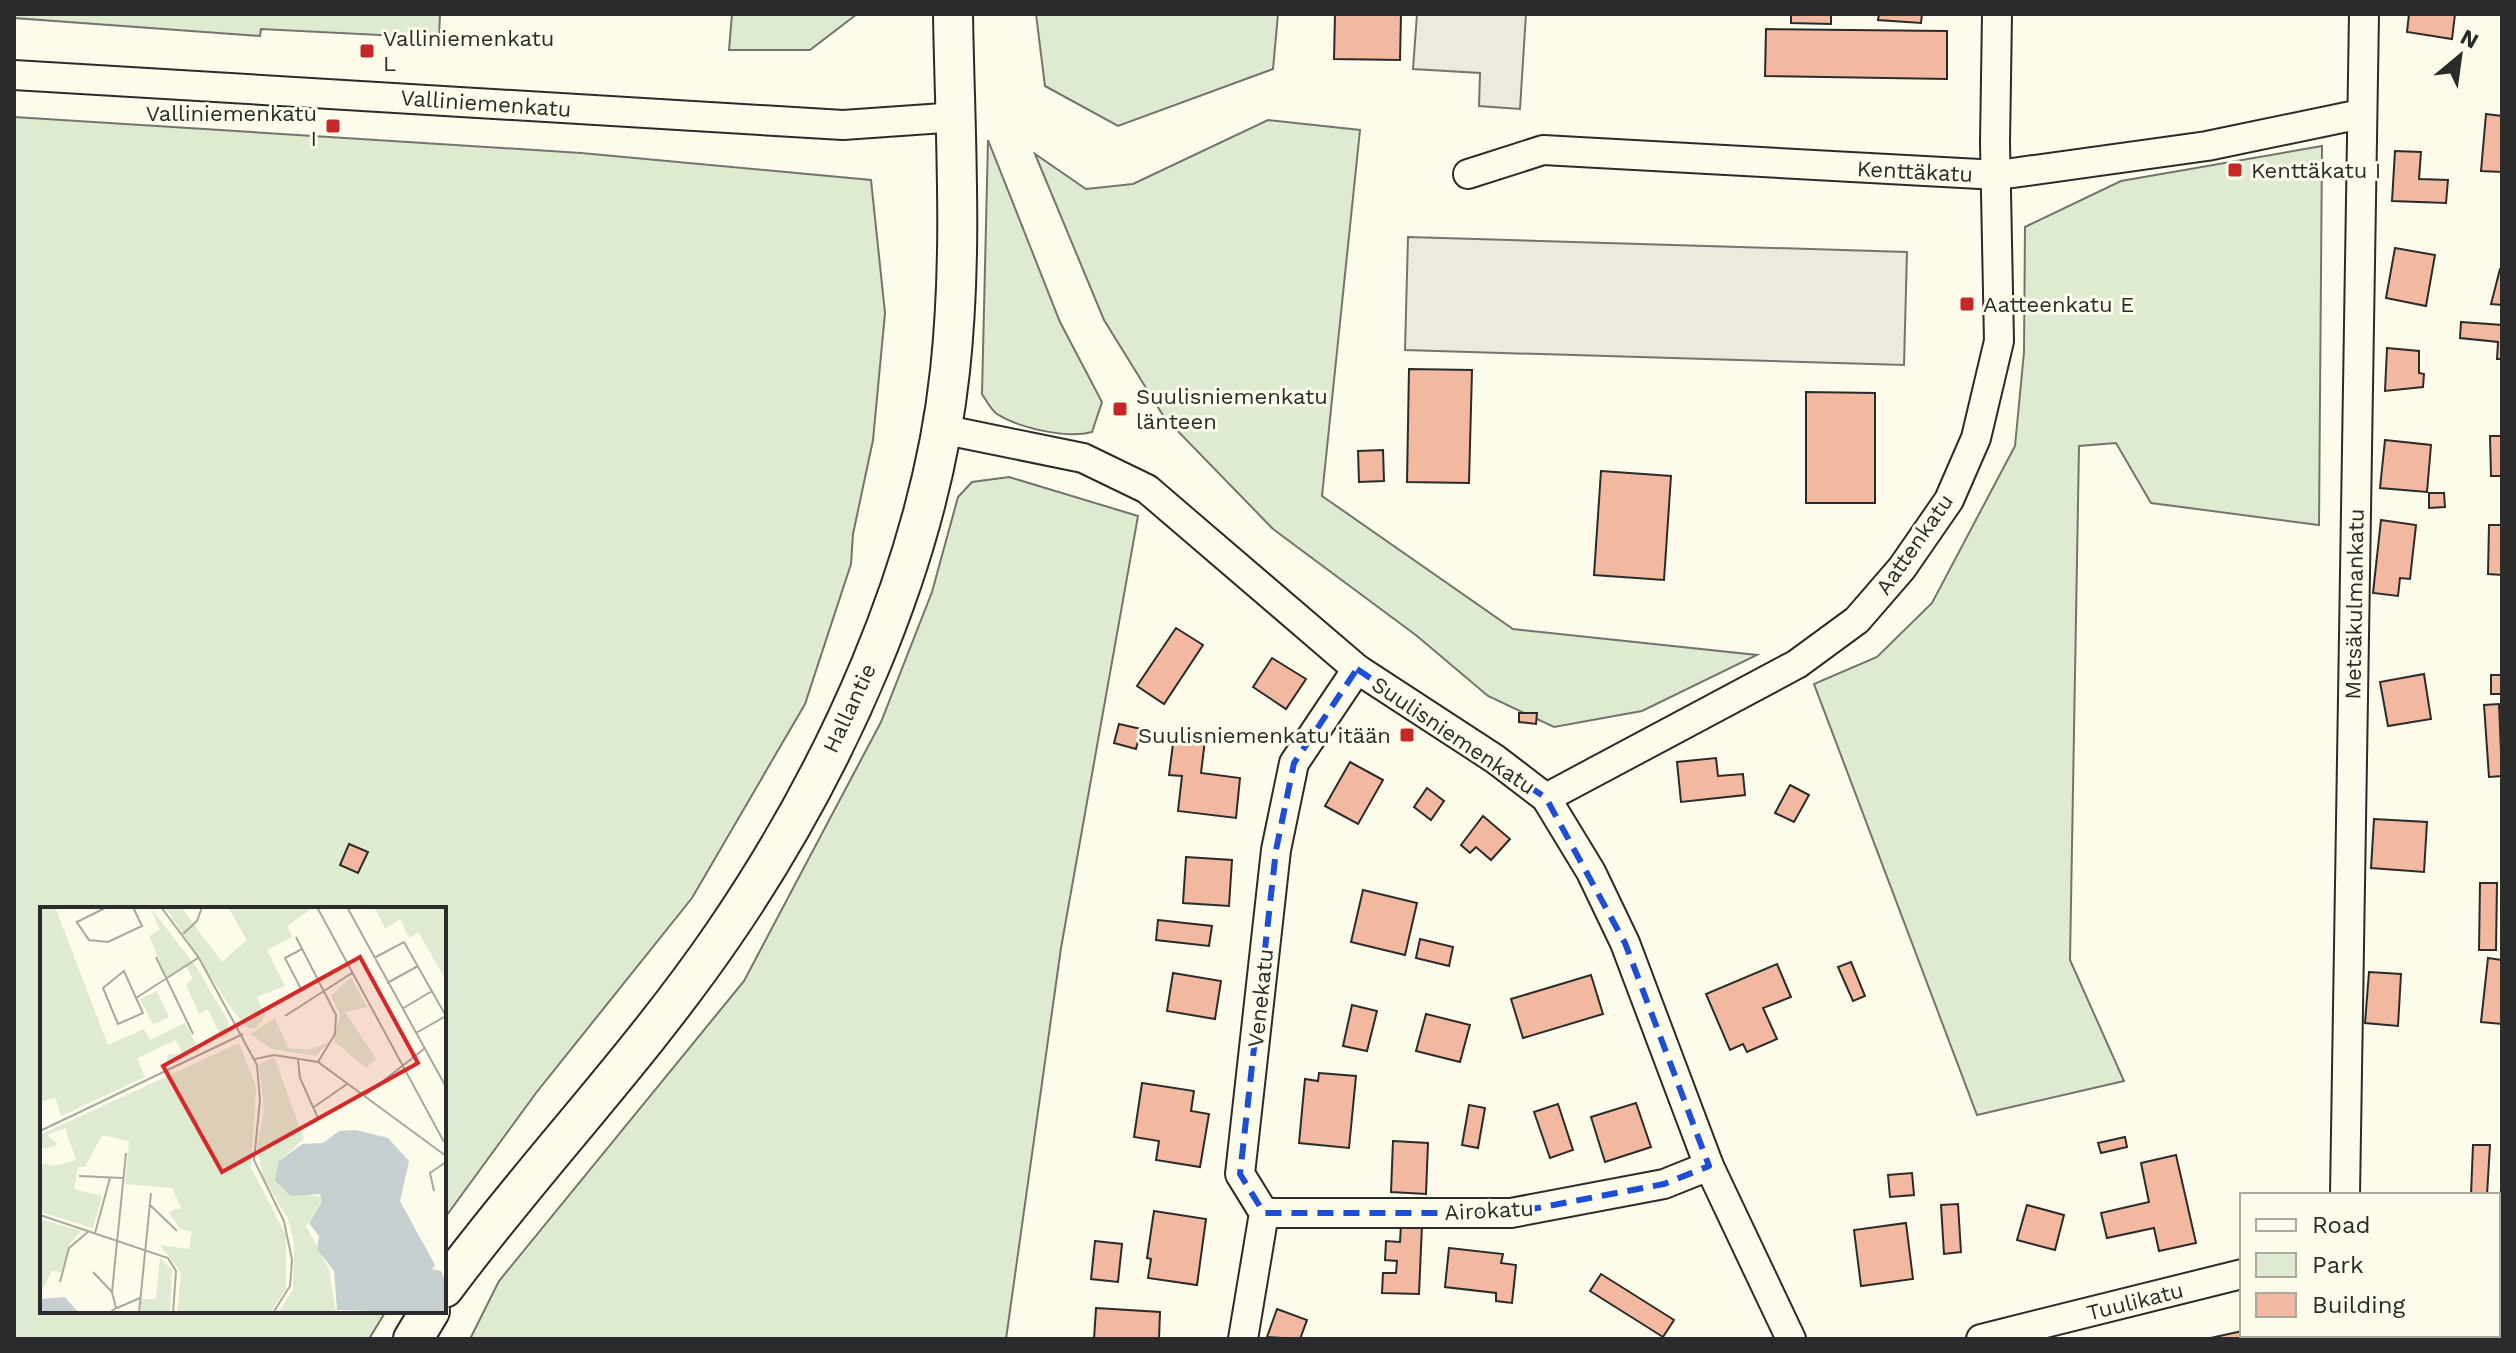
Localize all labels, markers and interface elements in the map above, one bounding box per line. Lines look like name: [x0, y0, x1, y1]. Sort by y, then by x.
north arrow: [2420, 16, 2500, 96]
text: N: [2456, 24, 2483, 54]
place label: Valliniemenkatu L: [383, 26, 554, 76]
marker: Valliniemenkatu L: [358, 42, 376, 60]
street label: Valliniemenkatu: [400, 85, 572, 122]
place label: Valliniemenkatu I: [146, 101, 317, 151]
marker: Valliniemenkatu I: [324, 117, 342, 135]
street label: Kenttäkatu: [1856, 156, 1974, 187]
place label: Kenttäkatu I: [2251, 158, 2381, 183]
marker: Kenttäkatu I: [2226, 161, 2244, 179]
place label: Aatteenkatu E: [1983, 292, 2134, 317]
marker: Aatteenkatu E: [1958, 295, 1976, 313]
place label: Suulisniemenkatu länteen: [1136, 384, 1328, 434]
marker: Suulisniemenkatu länteen: [1111, 400, 1129, 418]
street label: Aattenkatu: [1871, 489, 1958, 599]
street label: Metsäkulmankatu: [2340, 508, 2369, 700]
street label: Hallantie: [818, 660, 881, 757]
street label: Suulisniemenkatu: [1367, 671, 1540, 799]
place label: Suulisniemenkatu itään: [1138, 723, 1391, 748]
marker: Suulisniemenkatu itään: [1398, 726, 1416, 744]
inset map: [40, 907, 446, 1313]
street label: Venekatu: [1243, 947, 1278, 1049]
legend: [2240, 1193, 2500, 1337]
street label: Airokatu: [1444, 1196, 1534, 1225]
text: Road: [2312, 1211, 2371, 1239]
text: Park: [2312, 1251, 2364, 1279]
street label: Tuulikatu: [2084, 1277, 2186, 1326]
text: Building: [2312, 1291, 2405, 1319]

